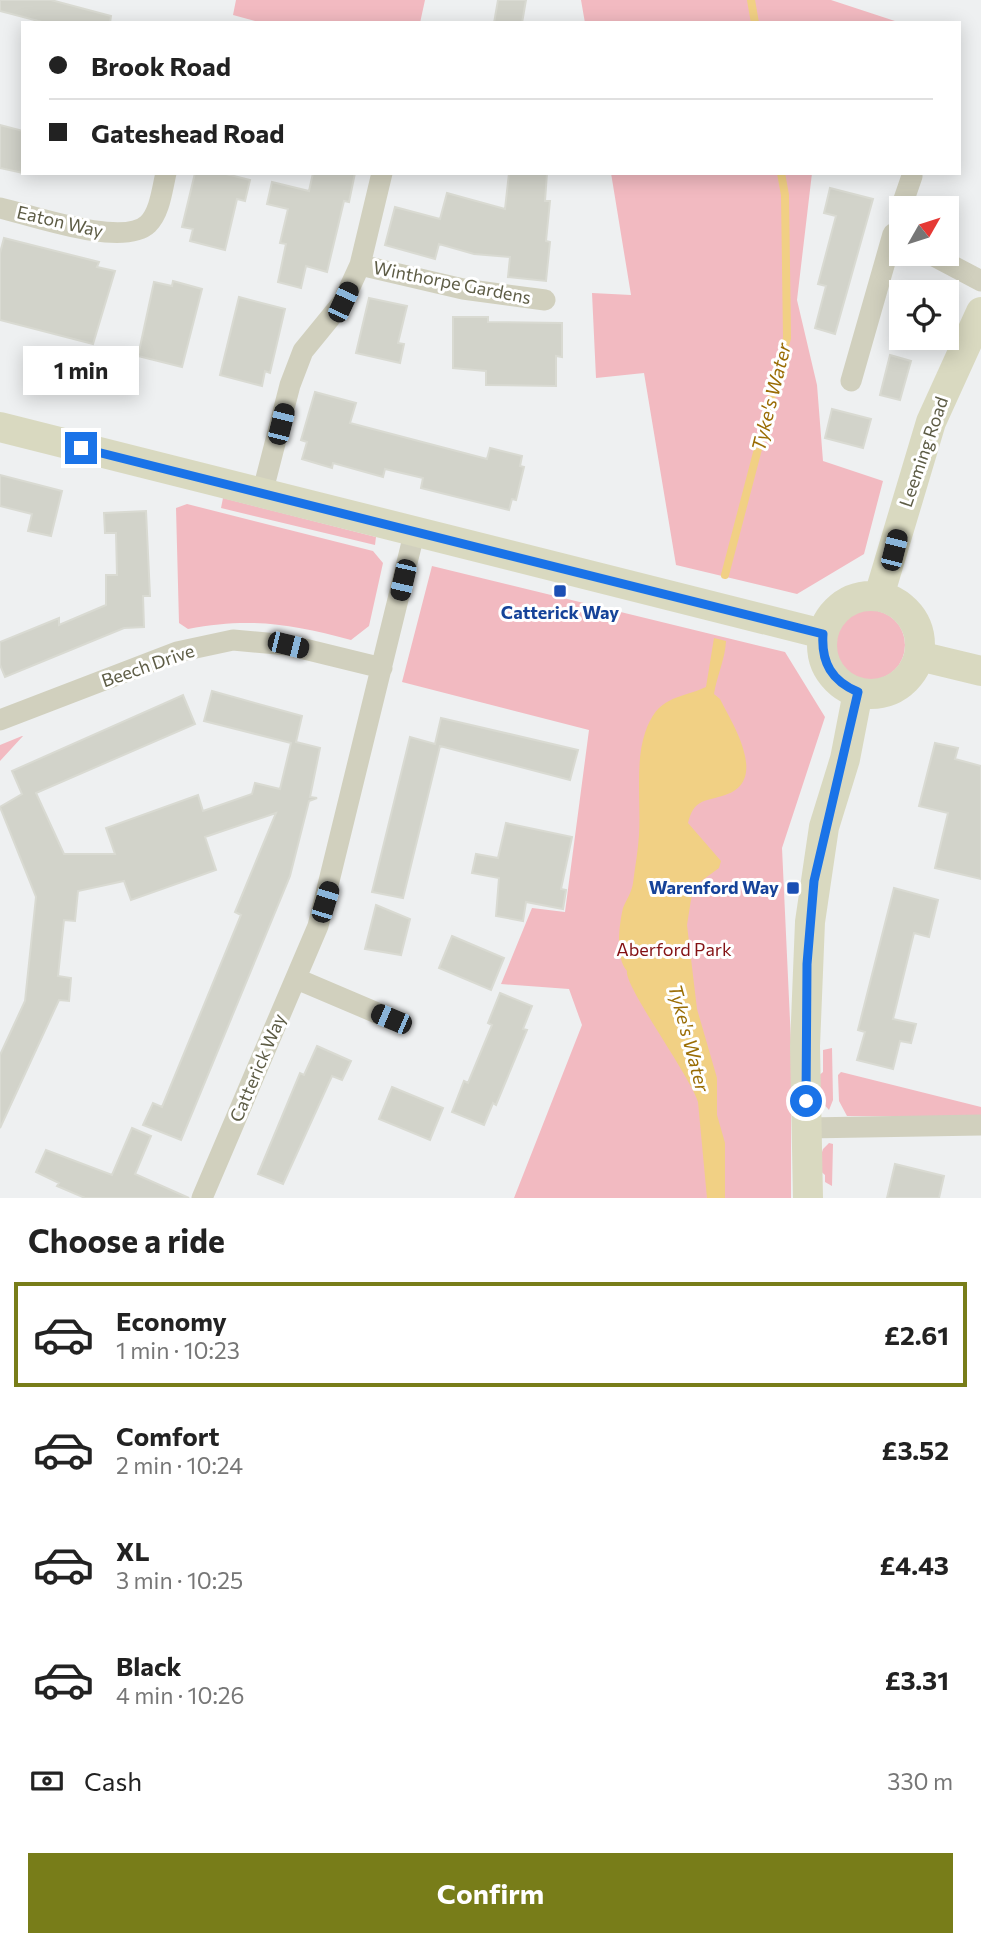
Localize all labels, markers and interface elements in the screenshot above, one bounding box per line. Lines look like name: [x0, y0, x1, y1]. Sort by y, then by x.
text: Brook Road: [91, 50, 231, 81]
text: Gateshead Road: [91, 117, 284, 148]
north arrow: [889, 196, 959, 266]
map controls: [889, 196, 959, 350]
street label: Eaton Way: [15, 200, 105, 242]
street label: Winthorpe Gardens: [371, 256, 533, 308]
car: [325, 279, 362, 325]
button: locate: [889, 280, 959, 350]
water label: Tyke's Water: [746, 339, 795, 453]
callout: 1 min: [23, 346, 139, 396]
text: 1 min: [54, 356, 108, 384]
street label: Leeming Road: [894, 394, 952, 510]
car: [266, 401, 297, 447]
route end: [65, 432, 97, 464]
car: [879, 527, 910, 573]
car: [389, 557, 418, 603]
marker: Catterick Way: [552, 583, 568, 599]
place label: Catterick Way: [501, 601, 619, 623]
car: [266, 630, 311, 660]
street label: Beech Drive: [98, 639, 197, 691]
place label: Warenford Way: [649, 876, 779, 898]
car: [309, 879, 342, 925]
marker: Warenford Way: [785, 880, 801, 896]
park label: Aberford Park: [616, 938, 732, 960]
water label: Tyke's Water: [664, 982, 715, 1096]
car: [368, 1001, 415, 1037]
street label: Catterick Way: [224, 1010, 290, 1125]
route start: [790, 1085, 822, 1117]
text: Choose a ride: [28, 1220, 225, 1260]
icon: car: [32, 1303, 95, 1366]
text: Economy: [116, 1305, 227, 1336]
text: £2.61: [884, 1319, 949, 1350]
text: 1 min · 10:23: [116, 1336, 240, 1364]
icon: car: [32, 1418, 95, 1481]
text: Comfort: [116, 1420, 219, 1451]
text: £3.52: [882, 1434, 949, 1465]
text: 2 min · 10:24: [116, 1451, 243, 1479]
icon: car: [32, 1533, 95, 1596]
text: XL: [116, 1535, 150, 1566]
text: £4.43: [880, 1549, 949, 1580]
text: 3 min · 10:25: [116, 1566, 243, 1594]
icon: car: [32, 1648, 95, 1711]
text: Black: [116, 1650, 182, 1681]
text: £3.31: [885, 1664, 949, 1695]
text: 4 min · 10:26: [116, 1681, 245, 1709]
icon: cash: [28, 1762, 66, 1800]
text: Cash: [84, 1765, 142, 1796]
text: 330 m: [887, 1767, 953, 1795]
button: Confirm: [28, 1853, 953, 1933]

